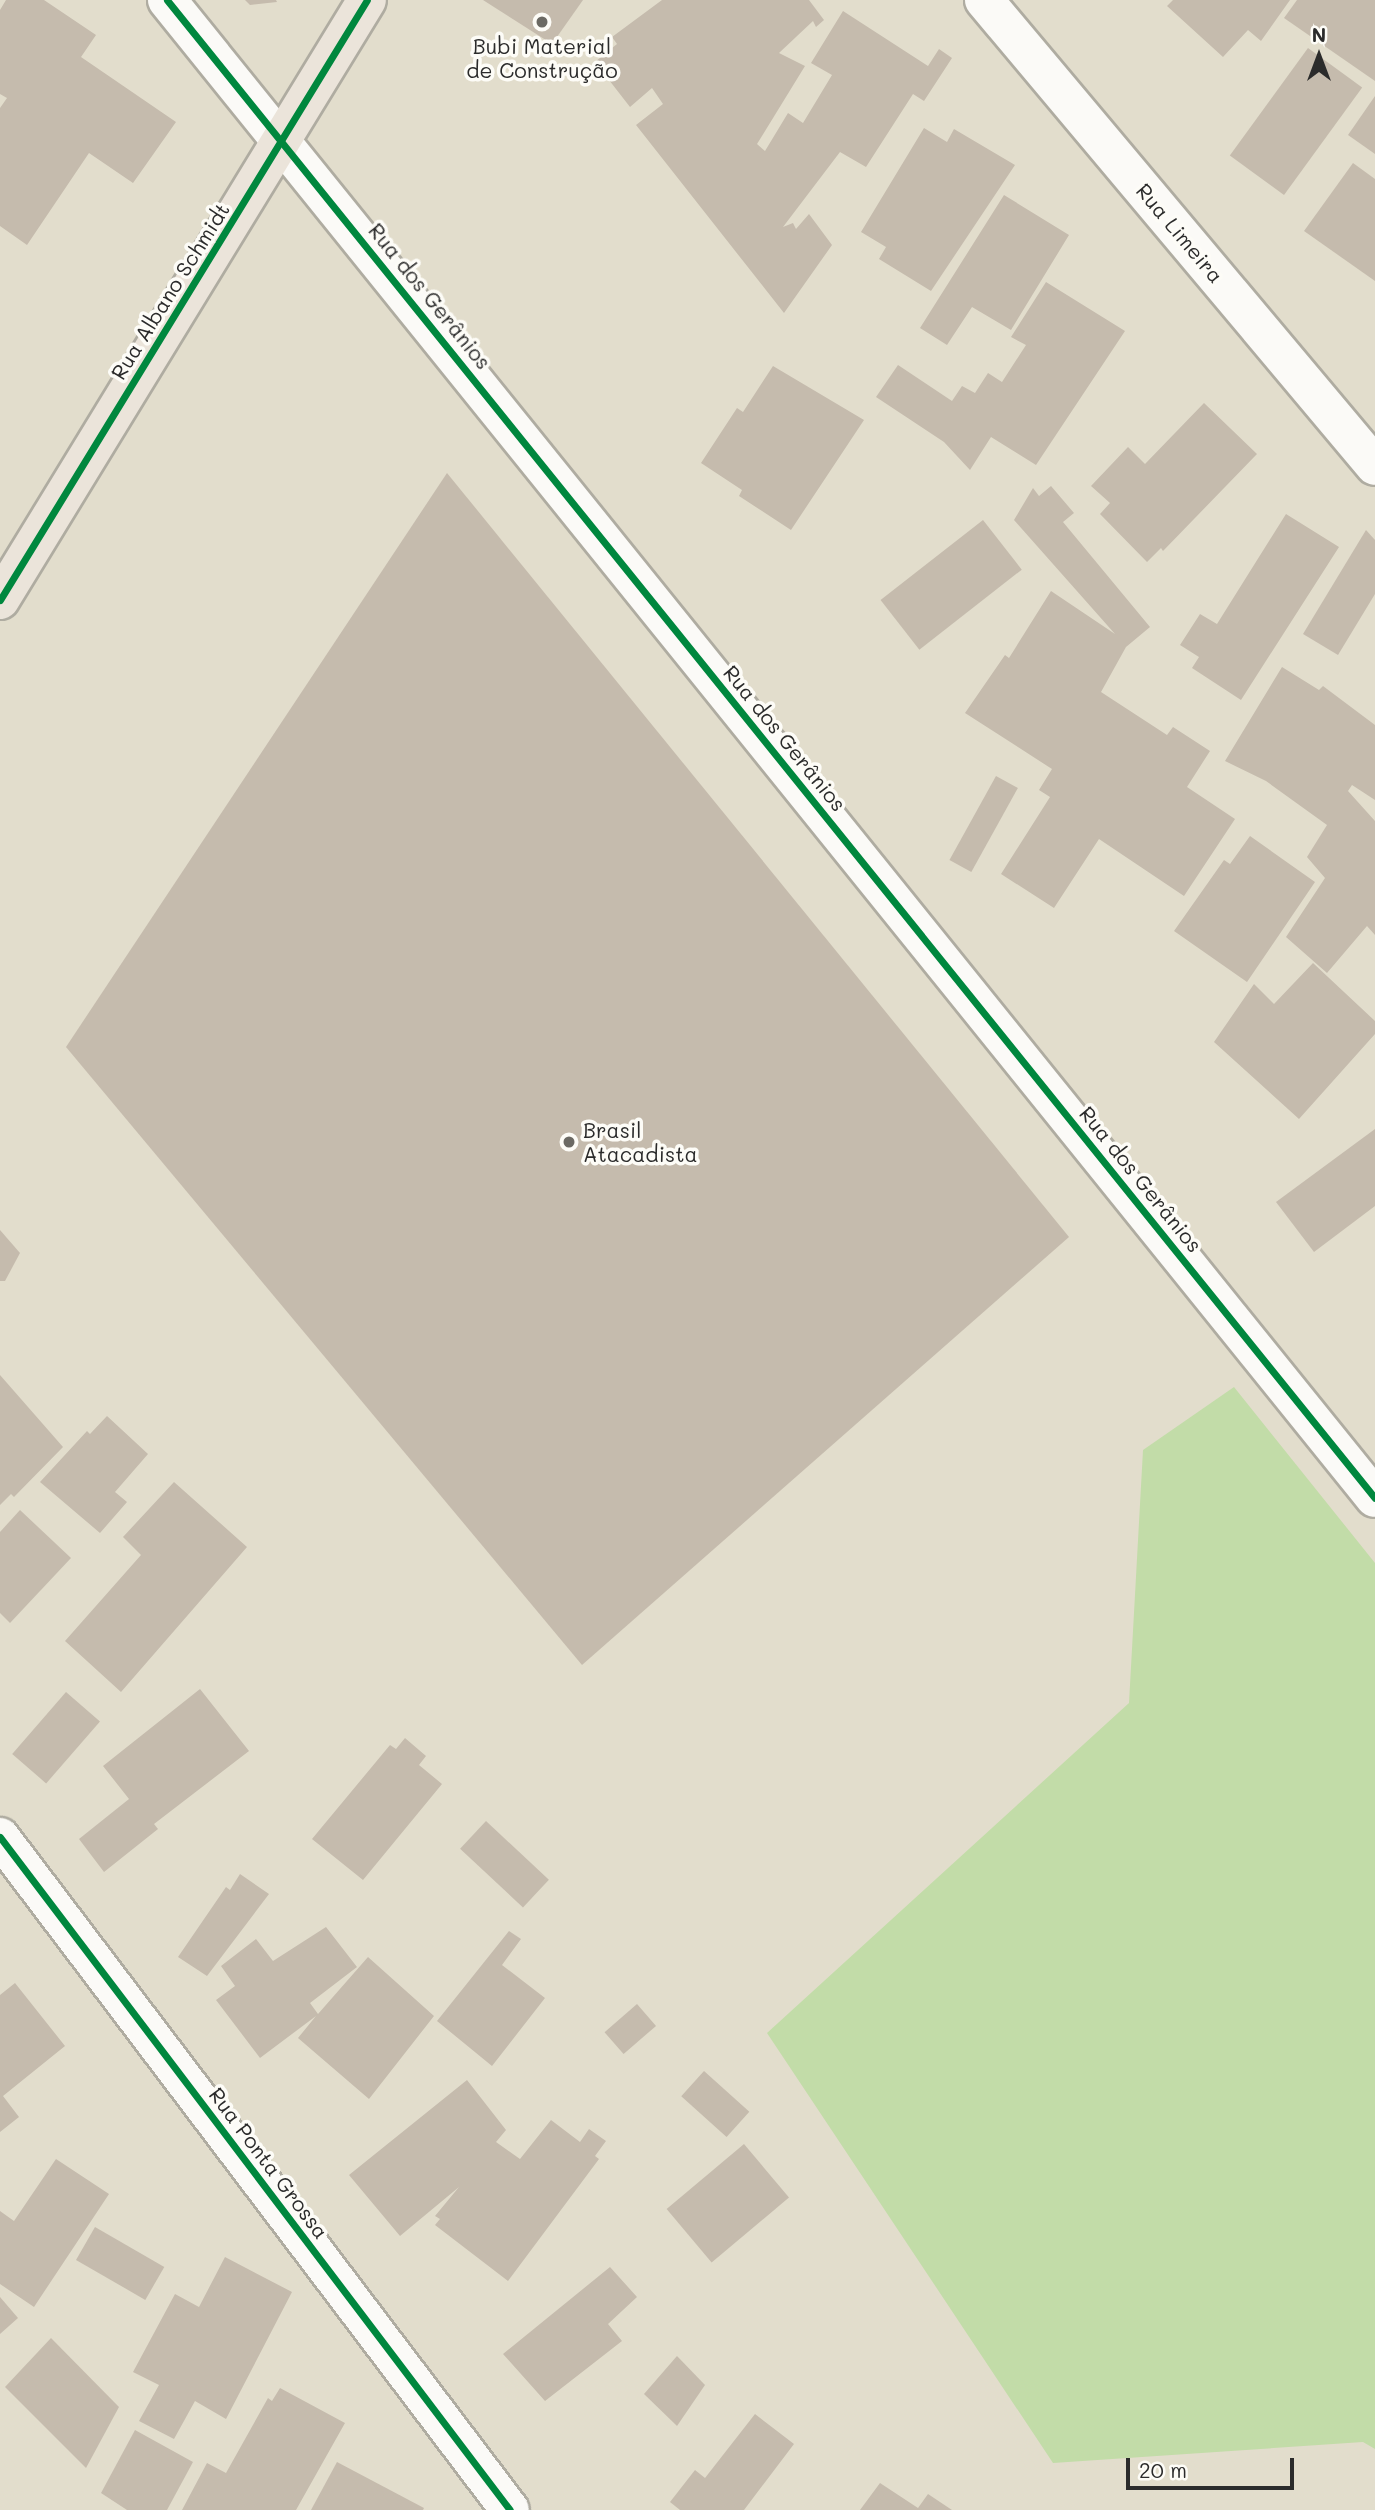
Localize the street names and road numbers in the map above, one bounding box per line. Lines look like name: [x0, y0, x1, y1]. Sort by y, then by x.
street label: Rua Limeira: [1131, 178, 1229, 288]
street label: Rua Albano Schmidt: [105, 198, 235, 384]
street label: Rua dos Gerânios: [363, 218, 497, 374]
street label: Rua dos Gerânios: [718, 660, 852, 816]
street label: Rua dos Gerânios: [1074, 1101, 1208, 1257]
street label: Rua Ponta Grossa: [204, 2082, 334, 2244]

